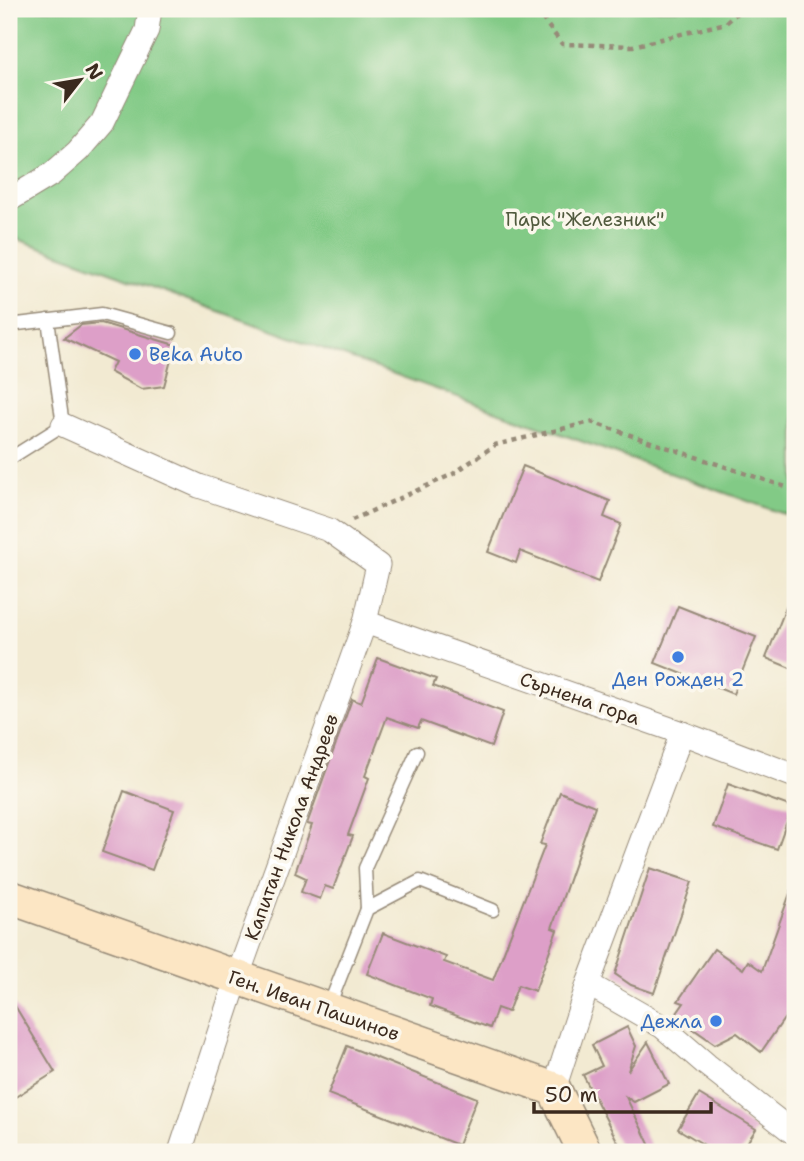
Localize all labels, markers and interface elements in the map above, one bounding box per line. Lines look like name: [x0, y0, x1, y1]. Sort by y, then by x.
north arrow: [46, 46, 116, 116]
text: N: [80, 59, 109, 84]
park label: Парк "Железник": [505, 207, 665, 232]
place label: Beka Auto: [149, 342, 243, 367]
marker: Beka Auto: [127, 346, 143, 362]
marker: Ден Рожден 2: [670, 649, 686, 665]
street label: Сърнена гора: [517, 666, 643, 731]
place label: Ден Рожден 2: [612, 667, 744, 692]
street label: Капитан Никола Андреев: [239, 711, 344, 944]
street label: Ген. Иван Пашинов: [225, 964, 403, 1046]
place label: Дежла: [641, 1009, 702, 1034]
marker: Дежла: [708, 1013, 724, 1029]
scale bar: [534, 1070, 711, 1114]
text: 50 m: [545, 1081, 598, 1109]

